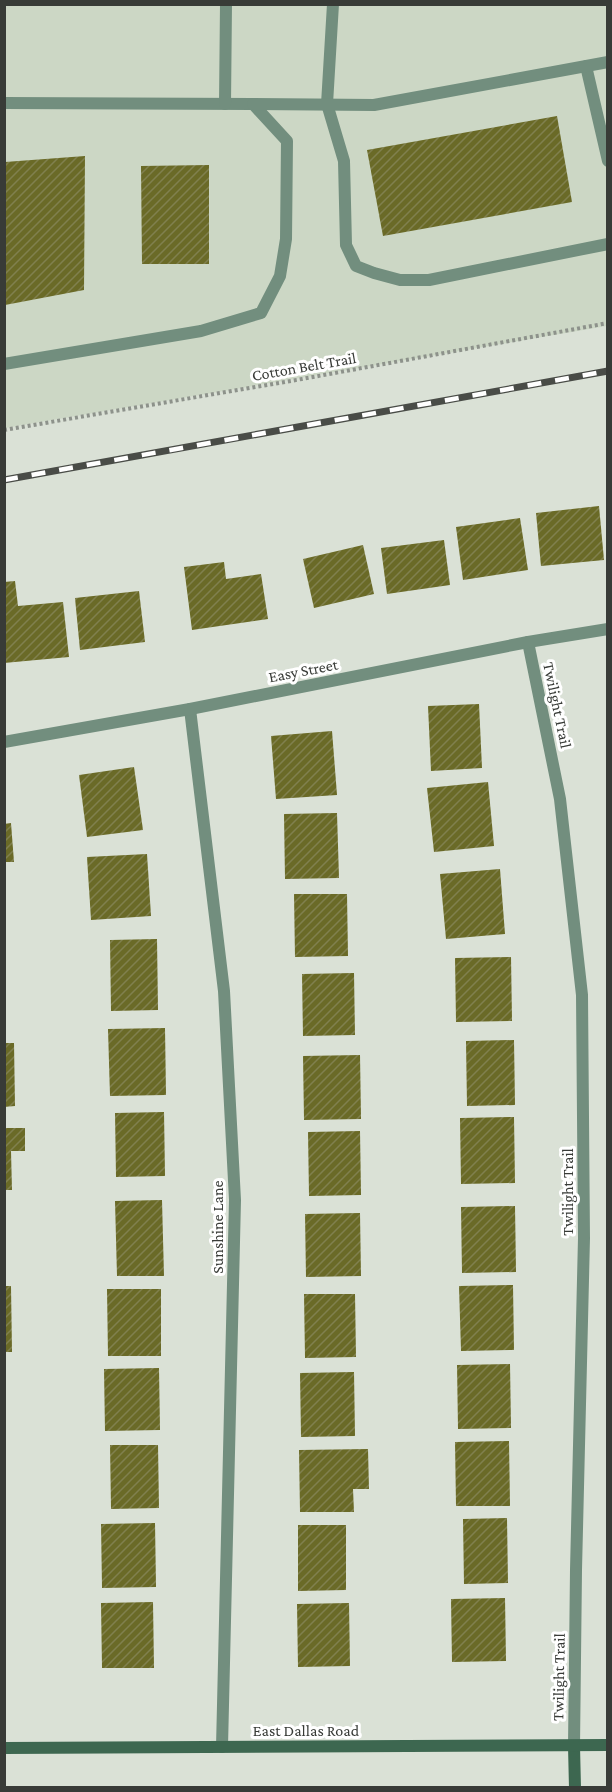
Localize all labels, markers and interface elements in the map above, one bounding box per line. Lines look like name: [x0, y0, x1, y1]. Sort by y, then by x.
street label: Cotton Belt Trail: [251, 349, 357, 384]
street label: Easy Street: [267, 655, 340, 687]
street label: Twilight Trail: [539, 661, 575, 750]
street label: Twilight Trail: [559, 1148, 577, 1236]
street label: Sunshine Lane: [209, 1180, 226, 1274]
street label: Twilight Trail: [549, 1633, 569, 1721]
street label: East Dallas Road: [253, 1722, 360, 1739]

